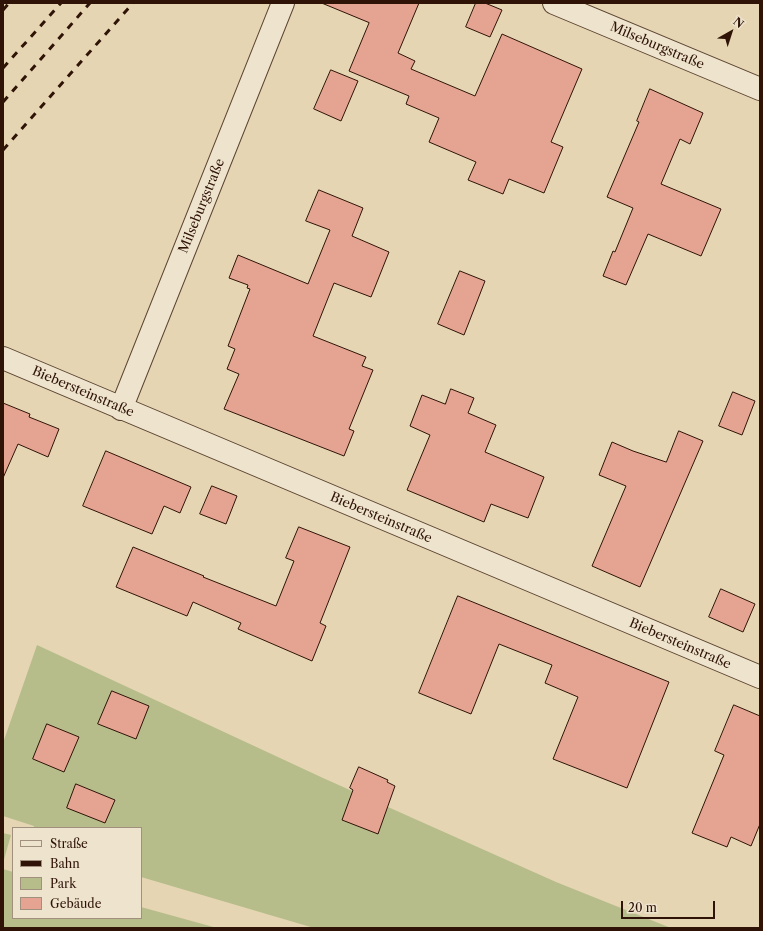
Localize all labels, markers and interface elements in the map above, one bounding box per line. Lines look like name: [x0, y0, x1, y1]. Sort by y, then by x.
north arrow: [711, 12, 751, 52]
text: N: [730, 14, 747, 31]
street label: Milseburgstraße: [608, 19, 706, 73]
street label: Milseburgstraße: [176, 156, 228, 256]
street label: Biebersteinstraße: [30, 363, 136, 421]
street label: Biebersteinstraße: [328, 489, 434, 547]
street label: Biebersteinstraße: [627, 615, 733, 673]
legend: [12, 827, 142, 919]
text: Straße: [50, 836, 88, 851]
text: Bahn: [50, 856, 80, 871]
text: Park: [50, 876, 76, 891]
scale bar: [623, 893, 717, 919]
text: Gebäude: [50, 896, 101, 911]
text: 20 m: [628, 900, 657, 915]

